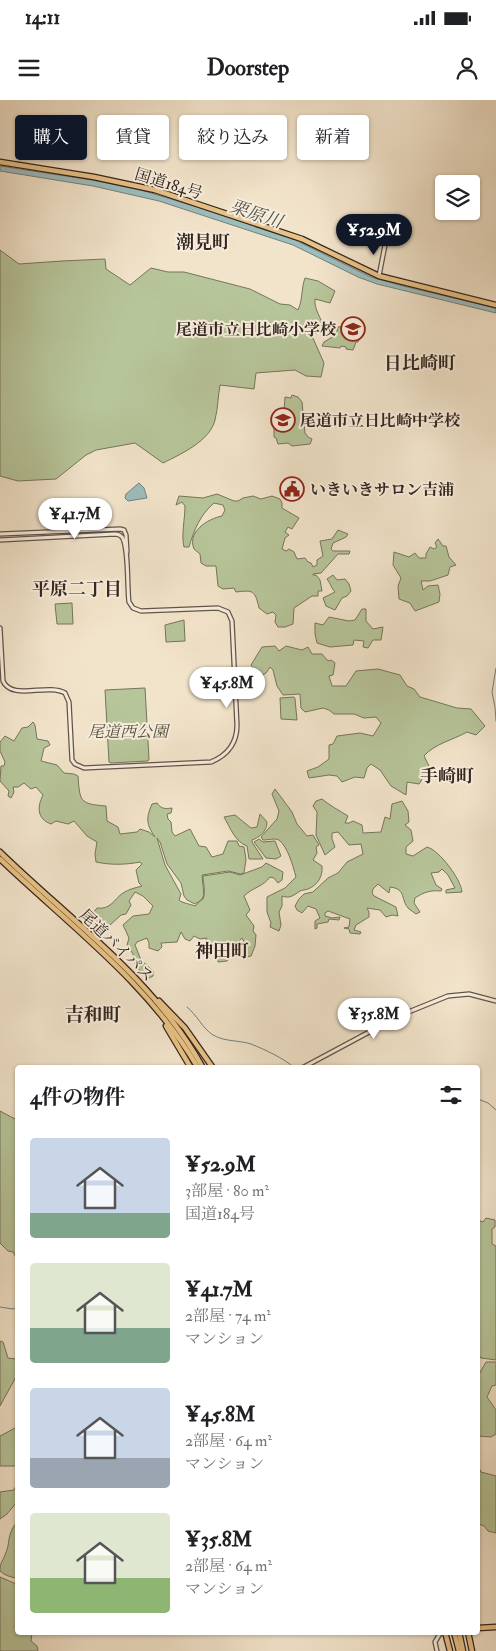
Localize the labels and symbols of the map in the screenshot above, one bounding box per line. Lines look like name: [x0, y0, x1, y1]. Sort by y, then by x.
street label: 国道184号: [132, 164, 205, 204]
water label: 栗原川: [227, 195, 287, 234]
pin: ¥52.9M: [333, 214, 415, 256]
district label: 潮見町: [176, 231, 230, 254]
school or university icon: 尾道市立日比崎小学校: [340, 316, 366, 342]
place label: 尾道市立日比崎小学校: [176, 320, 337, 340]
district label: 日比崎町: [384, 352, 456, 375]
school or university icon: 尾道市立日比崎中学校: [270, 407, 296, 433]
place label: 尾道市立日比崎中学校: [300, 411, 461, 431]
public building icon: いきいきサロン吉浦: [279, 476, 305, 502]
place label: いきいきサロン吉浦: [310, 480, 454, 500]
pin: ¥41.7M: [34, 498, 116, 540]
district label: 平原二丁目: [32, 578, 122, 601]
pin: ¥45.8M: [186, 666, 268, 709]
park label: 尾道西公園: [88, 722, 171, 742]
district label: 手崎町: [420, 765, 474, 788]
street label: 尾道バイパス: [75, 905, 158, 986]
district label: 神田町: [195, 940, 249, 963]
pin: ¥35.8M: [333, 998, 415, 1040]
district label: 吉和町: [64, 1003, 122, 1027]

